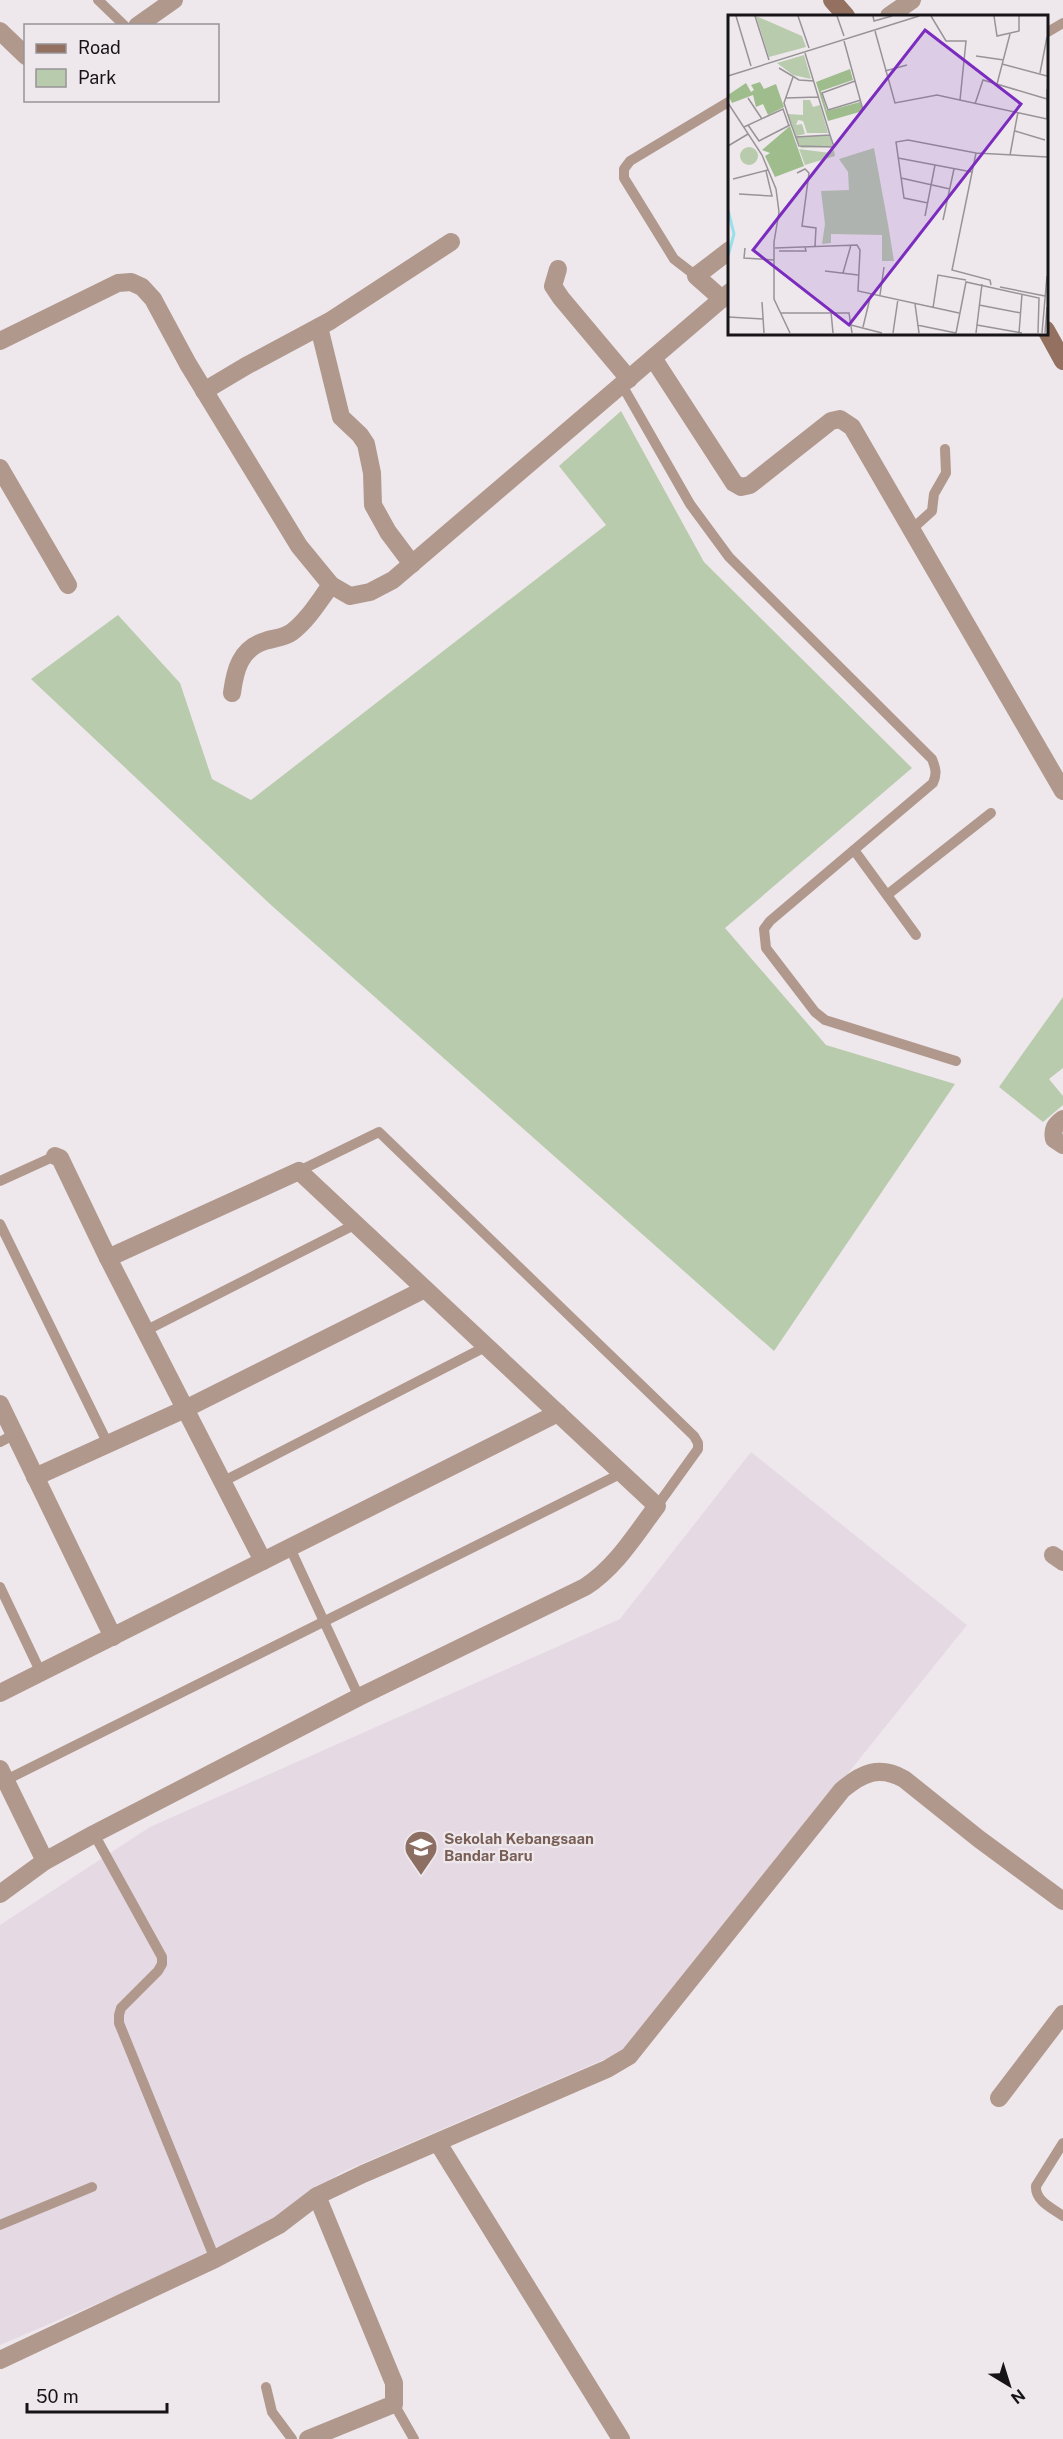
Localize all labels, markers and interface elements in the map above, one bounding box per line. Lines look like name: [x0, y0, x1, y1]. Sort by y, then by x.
inset map: [728, 15, 1048, 334]
legend: [24, 24, 219, 102]
text: Road: [78, 37, 121, 58]
text: Park: [78, 67, 116, 88]
school or university icon: Sekolah Kebangsaan Bandar Baru: [403, 1829, 439, 1876]
place label: Sekolah Kebangsaan Bandar Baru: [444, 1830, 594, 1864]
north arrow: [979, 2355, 1039, 2415]
scale bar: [27, 2376, 166, 2414]
text: N: [1007, 2385, 1029, 2408]
text: 50 m: [36, 2386, 79, 2407]

